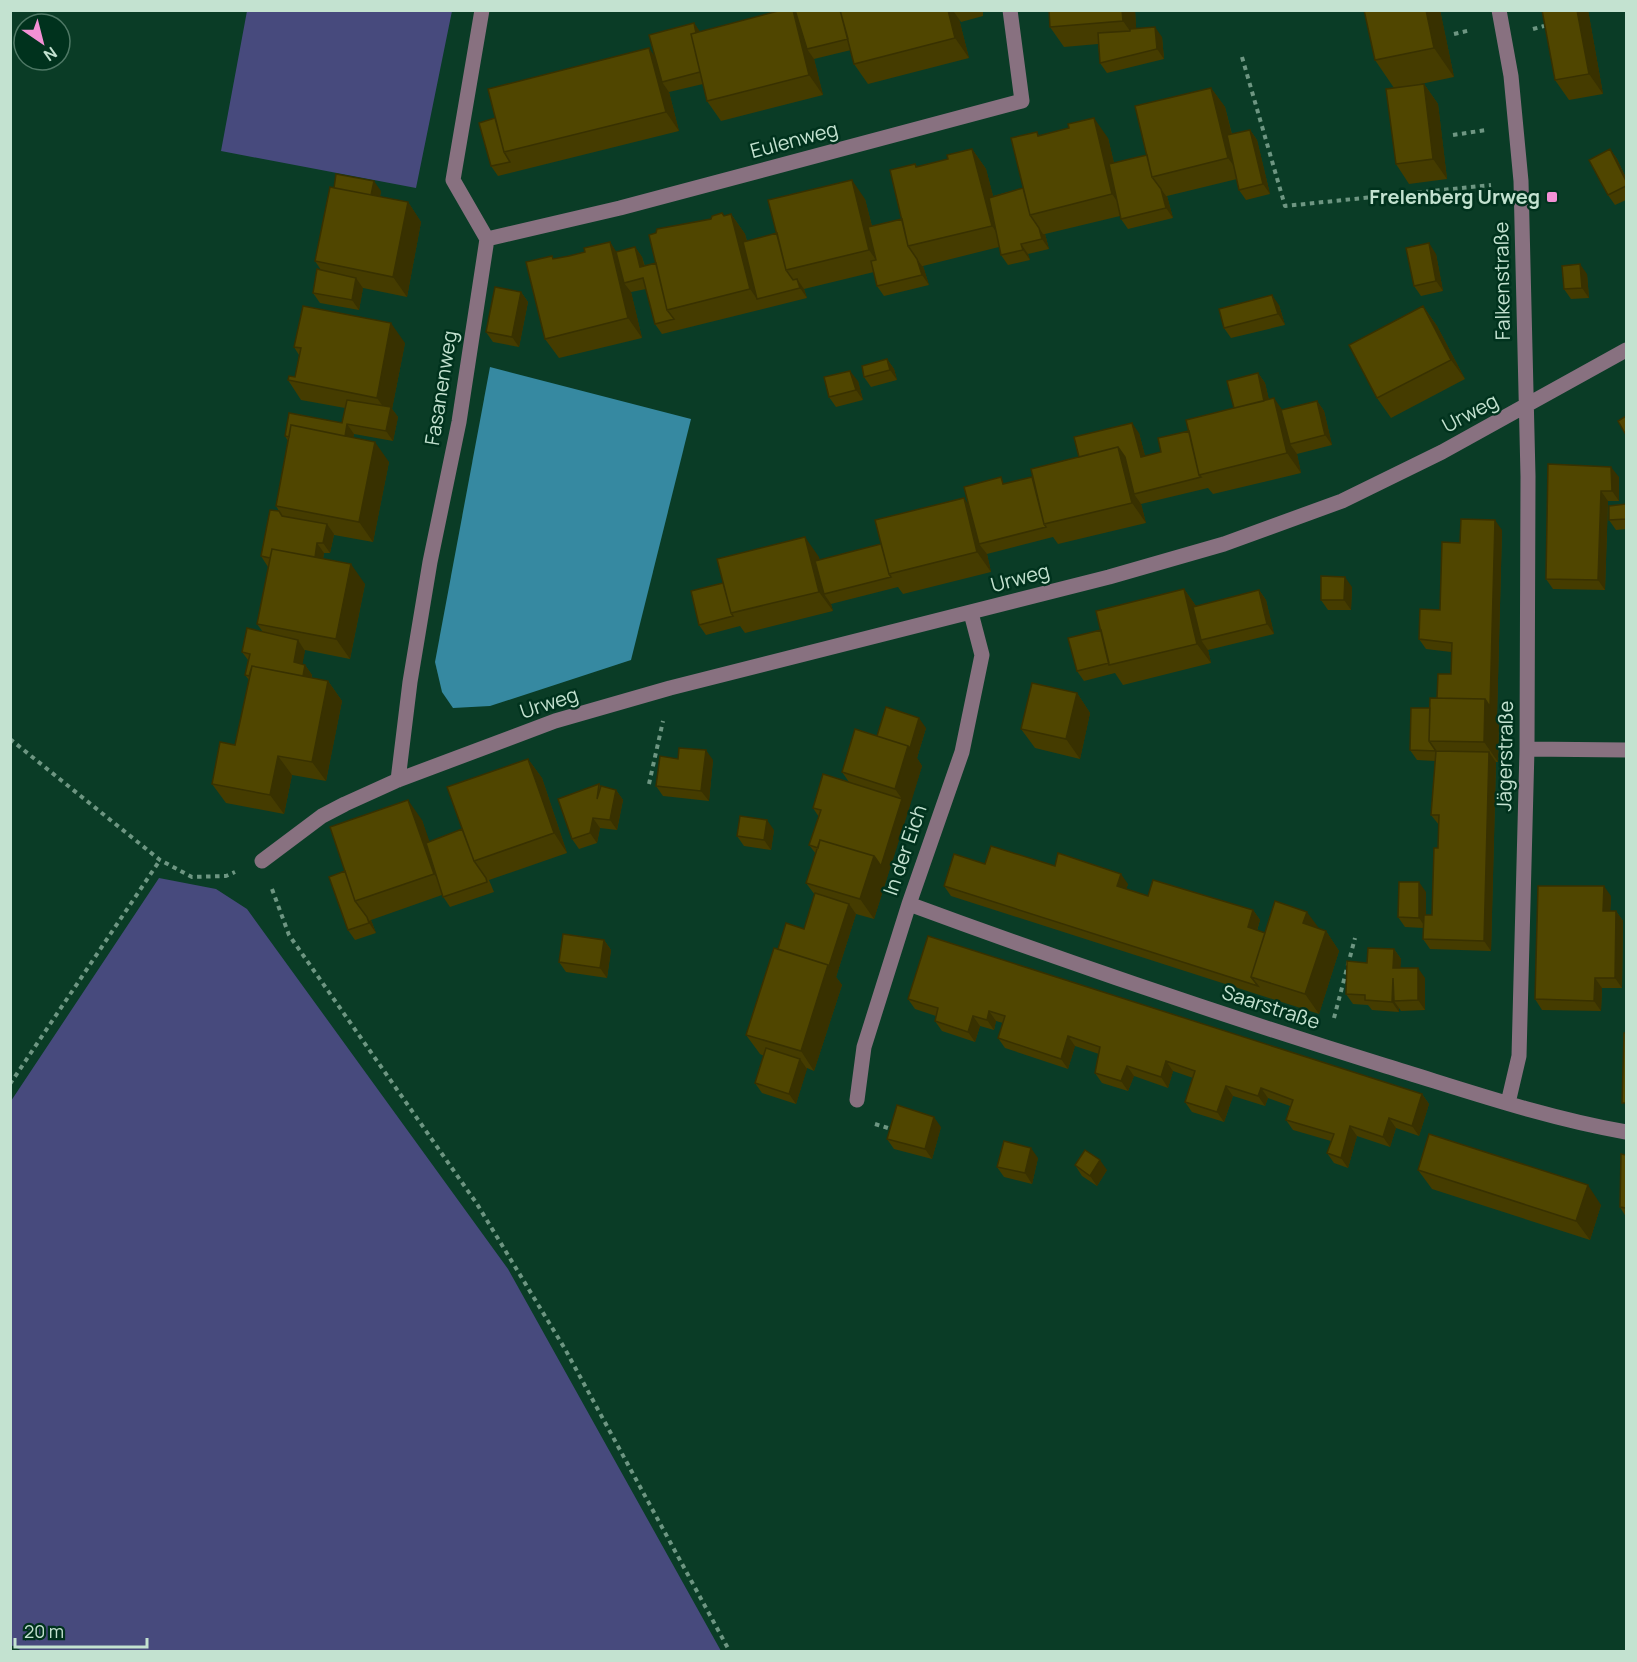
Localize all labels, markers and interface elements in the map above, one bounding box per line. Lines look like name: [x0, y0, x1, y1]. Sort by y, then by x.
north arrow: [12, 12, 72, 72]
text: N: [40, 42, 62, 67]
street label: Eulenweg: [747, 115, 841, 164]
place label: Frelenberg Urweg: [1369, 183, 1540, 210]
marker: Frelenberg Urweg: [1545, 190, 1559, 204]
street label: Falkenstraße: [1487, 222, 1516, 341]
street label: Fasanenweg: [418, 329, 463, 447]
street label: Urweg: [1437, 387, 1502, 439]
street label: Urweg: [988, 557, 1052, 598]
street label: Urweg: [516, 680, 581, 725]
street label: Jägerstraße: [1490, 700, 1519, 812]
street label: In der Eich: [876, 801, 933, 899]
street label: Saarstraße: [1219, 978, 1324, 1035]
scale bar: [15, 1611, 147, 1649]
text: 20 m: [24, 1619, 64, 1643]

